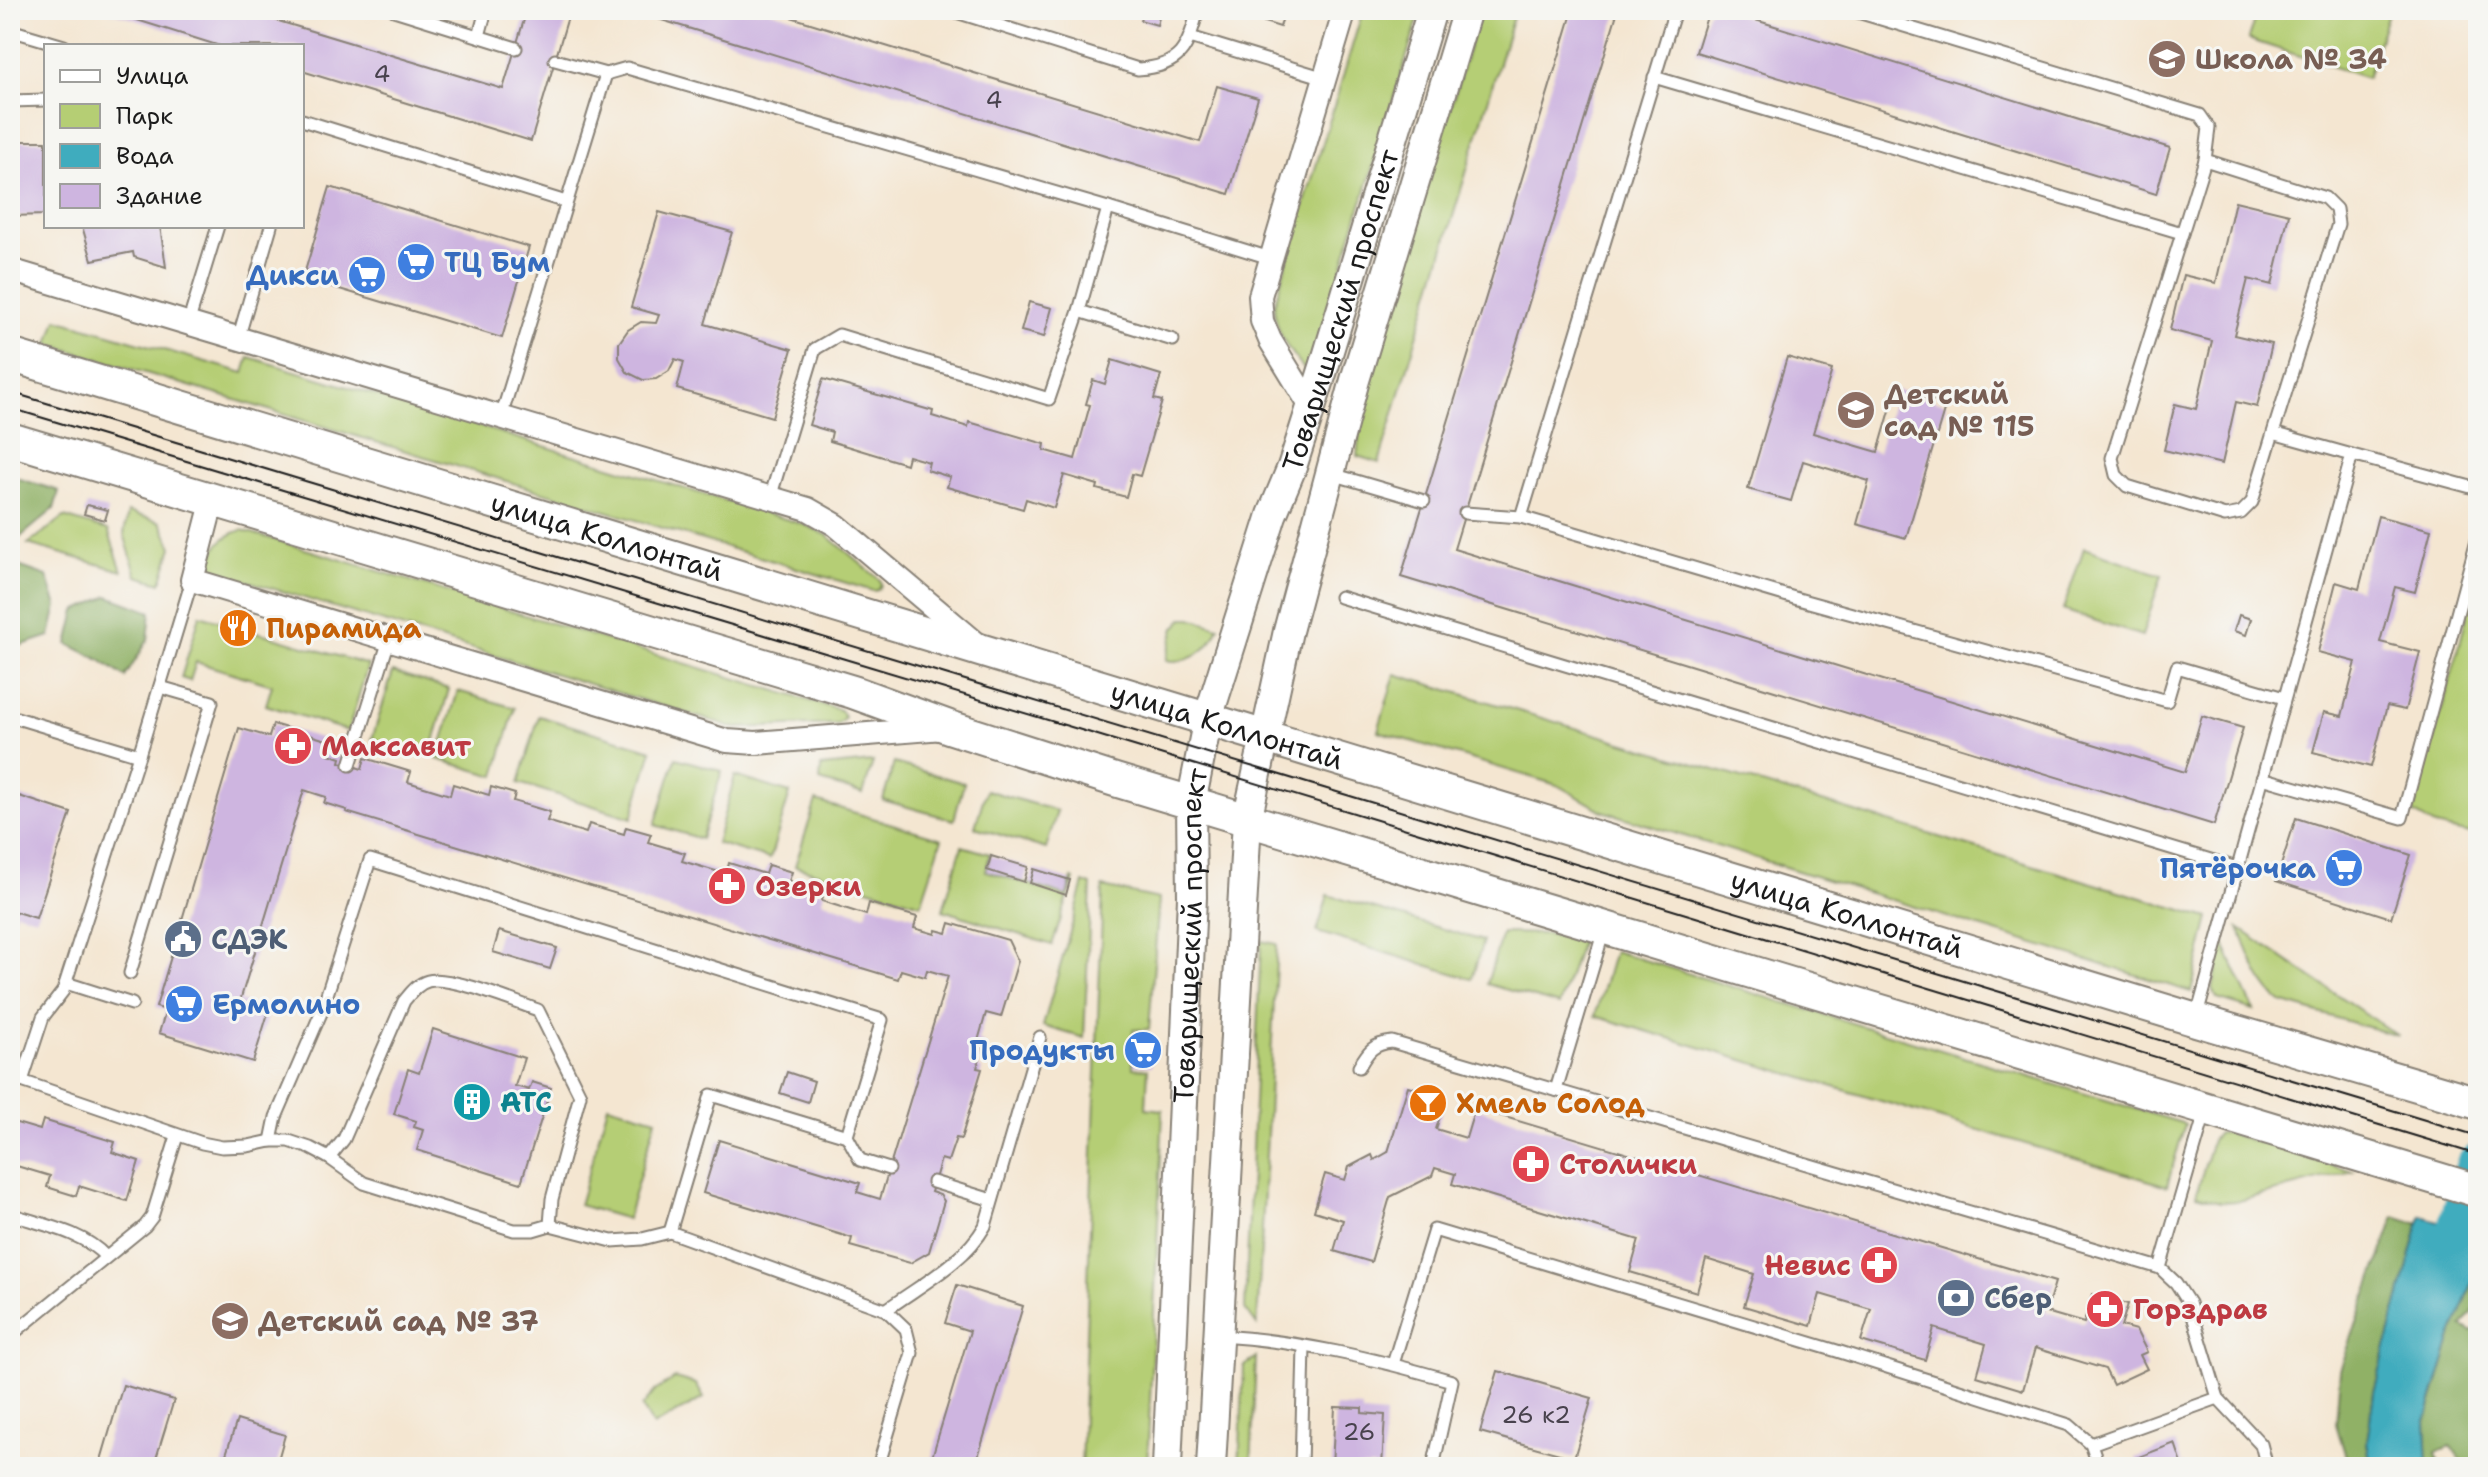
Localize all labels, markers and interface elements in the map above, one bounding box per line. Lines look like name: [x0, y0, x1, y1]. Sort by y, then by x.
school or university icon: Школа № 34: [2146, 38, 2188, 80]
place label: Школа № 34: [2195, 40, 2387, 78]
legend: [44, 44, 304, 228]
house number: 4: [374, 58, 390, 90]
text: Улица: [116, 60, 189, 92]
house number: 4: [986, 84, 1002, 116]
text: Парк: [116, 100, 173, 132]
text: Вода: [116, 140, 174, 172]
street label: Товарищеский проспект: [1273, 144, 1408, 476]
text: Здание: [116, 180, 203, 212]
supermarket icon: ТЦ Бум: [395, 241, 437, 283]
place label: ТЦ Бум: [444, 243, 550, 281]
supermarket icon: Дикси: [346, 254, 388, 296]
place label: Дикси: [246, 256, 339, 294]
place label: Детский сад № 115: [1884, 375, 2035, 445]
school or university icon: Детский сад № 115: [1835, 389, 1877, 431]
street label: улица Коллонтай: [486, 483, 728, 590]
restaurant icon: Пирамида: [217, 607, 259, 649]
place label: Пирамида: [266, 609, 422, 647]
street label: улица Коллонтай: [1106, 672, 1348, 778]
pharmacy icon: Максавит: [272, 725, 314, 767]
place label: Максавит: [321, 727, 471, 765]
street label: Товарищеский проспект: [1164, 764, 1217, 1104]
supermarket icon: Пятёрочка: [2323, 847, 2365, 889]
place label: Пятёрочка: [2160, 849, 2316, 887]
street label: улица Коллонтай: [1726, 861, 1968, 967]
pharmacy icon: Озерки: [706, 865, 748, 907]
place label: Озерки: [755, 867, 861, 905]
public building icon: СДЭК: [162, 918, 204, 960]
place label: СДЭК: [211, 920, 287, 958]
supermarket icon: Ермолино: [163, 983, 205, 1025]
place label: Ермолино: [212, 985, 361, 1023]
supermarket icon: Продукты: [1122, 1029, 1164, 1071]
place label: Продукты: [969, 1031, 1115, 1069]
building icon: АТС: [451, 1081, 493, 1123]
bar icon: Хмель Солод: [1407, 1082, 1449, 1124]
place label: АТС: [500, 1083, 552, 1121]
place label: Хмель Солод: [1456, 1084, 1645, 1122]
pharmacy icon: Столички: [1510, 1143, 1552, 1185]
place label: Столички: [1559, 1145, 1697, 1183]
pharmacy icon: Невис: [1858, 1244, 1900, 1286]
place label: Невис: [1764, 1246, 1851, 1284]
bank icon: Сбер: [1935, 1277, 1977, 1319]
place label: Сбер: [1984, 1279, 2052, 1317]
pharmacy icon: Горздрав: [2084, 1288, 2126, 1330]
place label: Горздрав: [2133, 1290, 2268, 1328]
school or university icon: Детский сад № 37: [209, 1300, 251, 1342]
place label: Детский сад № 37: [258, 1302, 539, 1340]
house number: 26 к2: [1501, 1399, 1571, 1431]
house number: 26: [1343, 1416, 1375, 1448]

